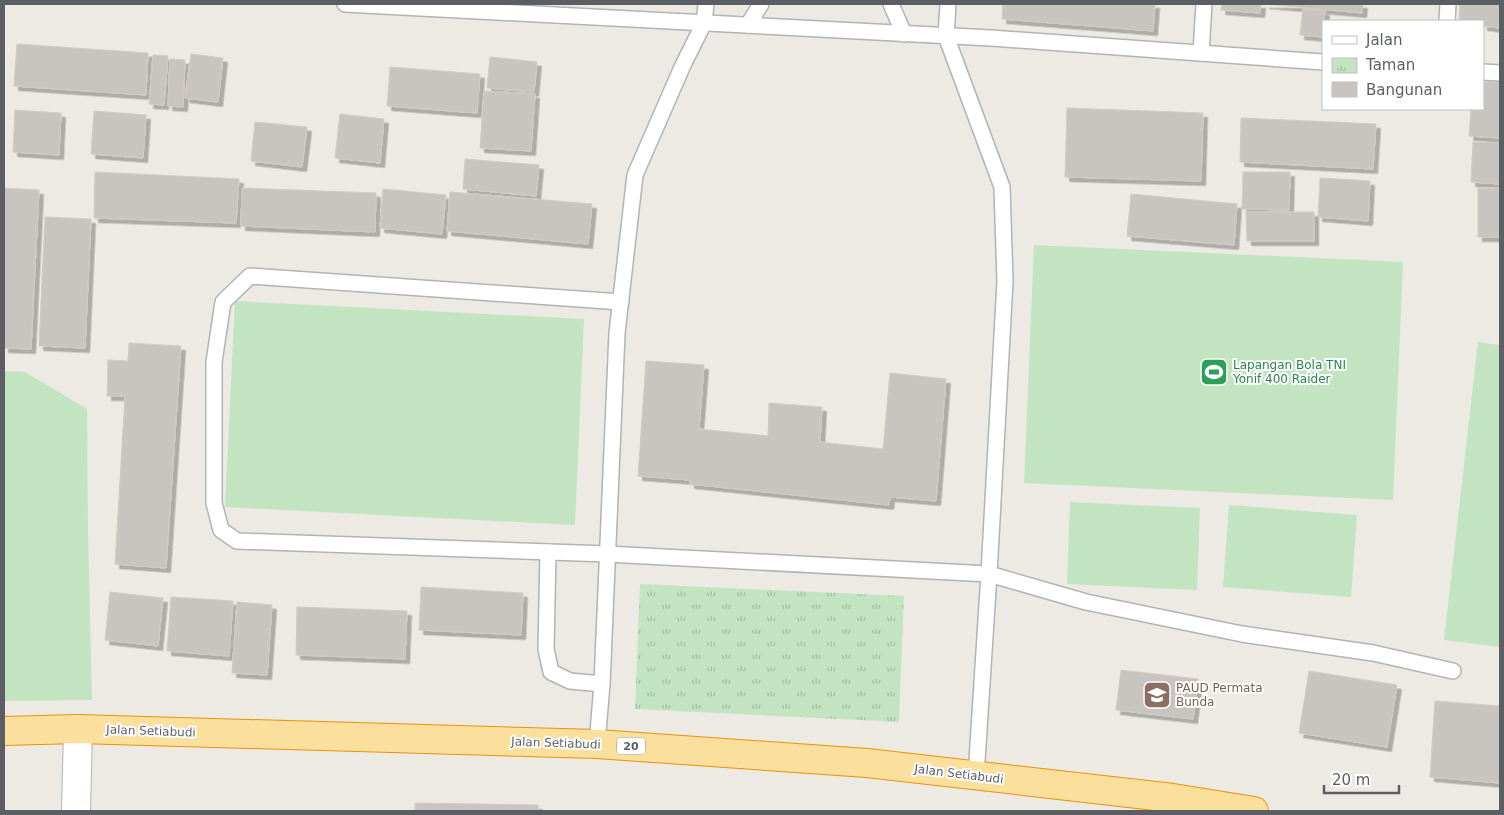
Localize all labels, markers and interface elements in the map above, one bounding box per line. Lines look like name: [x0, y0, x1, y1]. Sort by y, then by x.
legend: [1322, 20, 1484, 110]
text: Jalan: [1365, 31, 1402, 49]
text: Taman: [1365, 56, 1415, 74]
text: Bangunan: [1366, 81, 1442, 99]
sports icon: Lapangan Bola TNI Yonif 400 Raider: [1199, 357, 1229, 387]
place label: Lapangan Bola TNI Yonif 400 Raider: [1232, 358, 1346, 386]
school or university icon: PAUD Permata Bunda: [1142, 680, 1172, 710]
place label: PAUD Permata Bunda: [1176, 681, 1263, 709]
street label: Jalan Setiabudi: [105, 722, 196, 740]
street label: Jalan Setiabudi: [510, 734, 601, 752]
road number: 20: [617, 738, 645, 754]
street label: Jalan Setiabudi: [913, 761, 1004, 786]
scale bar: [1324, 762, 1399, 794]
text: 20 m: [1332, 771, 1370, 789]

